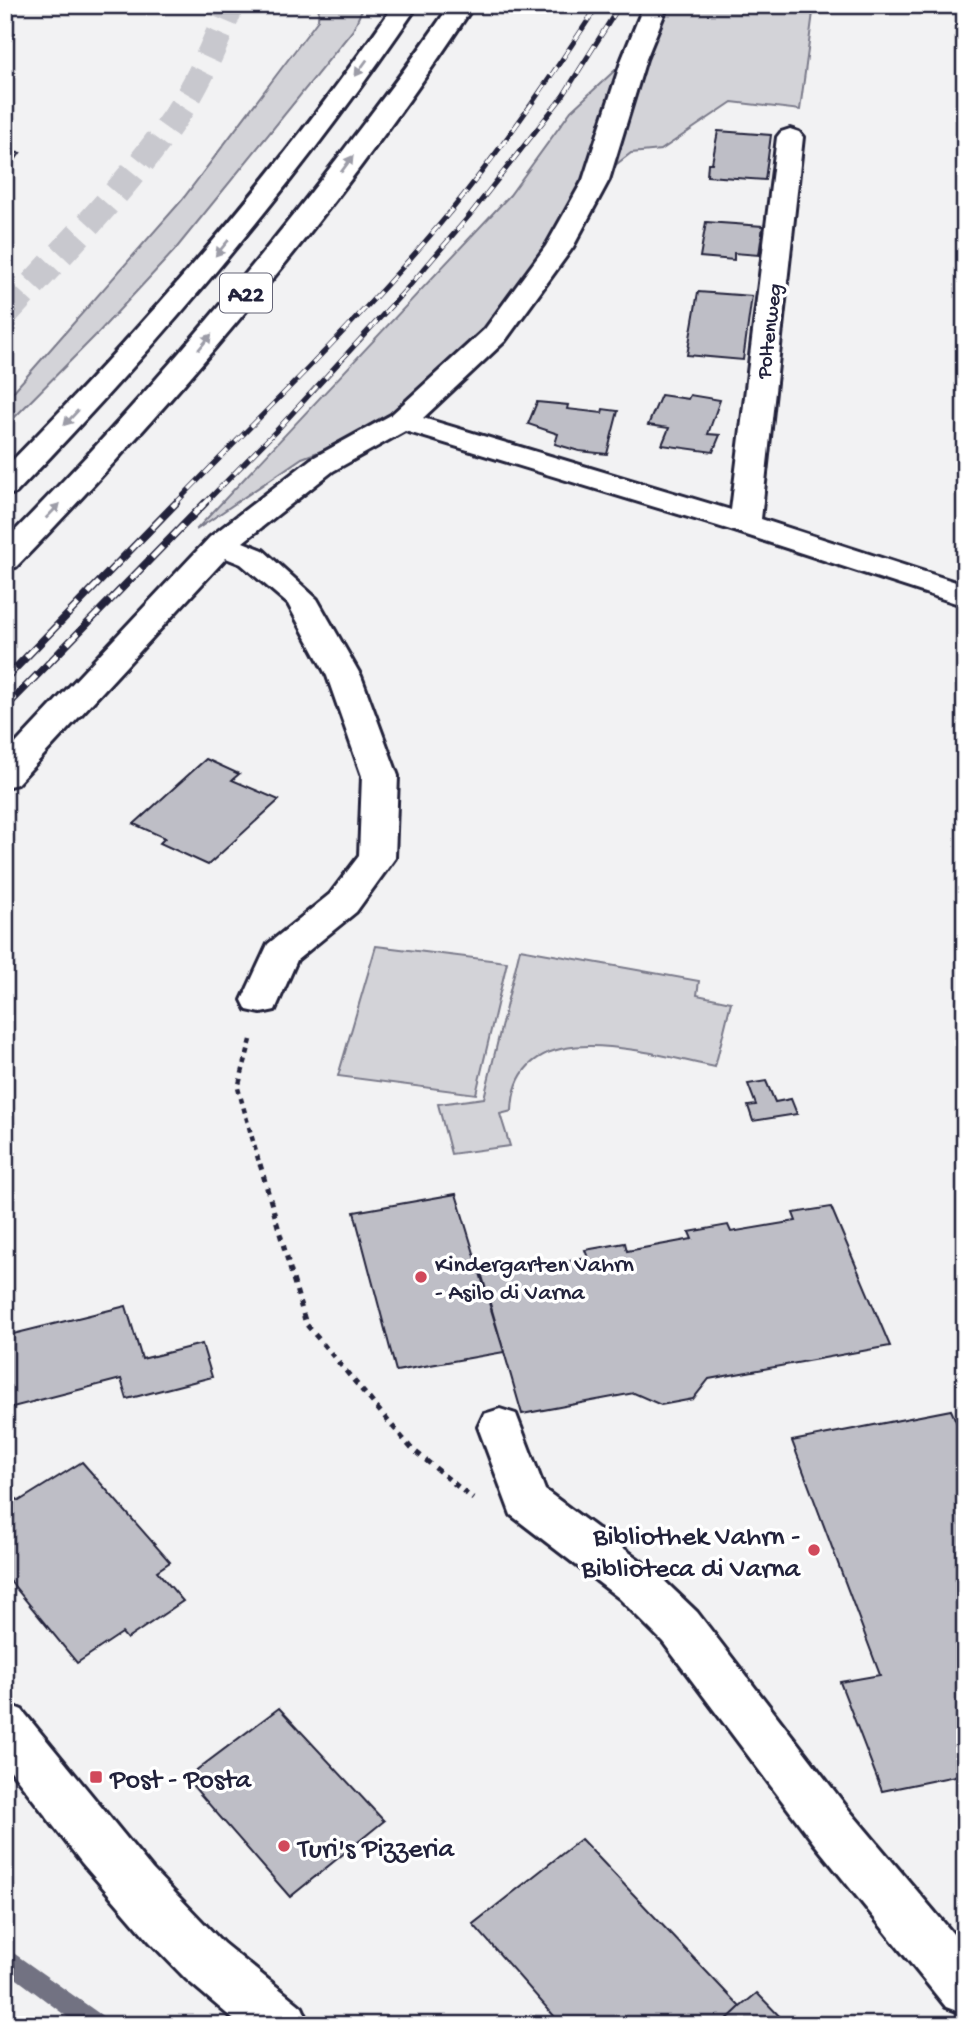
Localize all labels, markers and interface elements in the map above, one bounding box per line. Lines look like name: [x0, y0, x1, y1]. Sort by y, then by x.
one-way arrow: [354, 59, 368, 77]
one-way arrow: [340, 155, 354, 173]
one-way arrow: [214, 239, 230, 257]
road number: A22: [220, 274, 272, 312]
street label: Poltenweg: [753, 282, 790, 381]
one-way arrow: [197, 333, 212, 350]
one-way arrow: [63, 409, 79, 426]
one-way arrow: [44, 503, 60, 520]
place label: Kindergarten Vahrn - Asilo di Varna: [435, 1252, 635, 1309]
marker: Kindergarten Vahrn - Asilo di Varna: [413, 1269, 429, 1285]
place label: Bibliothek Vahrn - Biblioteca di Varna: [581, 1522, 801, 1587]
marker: Bibliothek Vahrn - Biblioteca di Varna: [806, 1542, 822, 1558]
place label: Post - Posta: [109, 1765, 252, 1798]
marker: Post - Posta: [88, 1769, 104, 1785]
place label: Turi's Pizzeria: [296, 1834, 456, 1867]
marker: Turi's Pizzeria: [276, 1838, 292, 1854]

